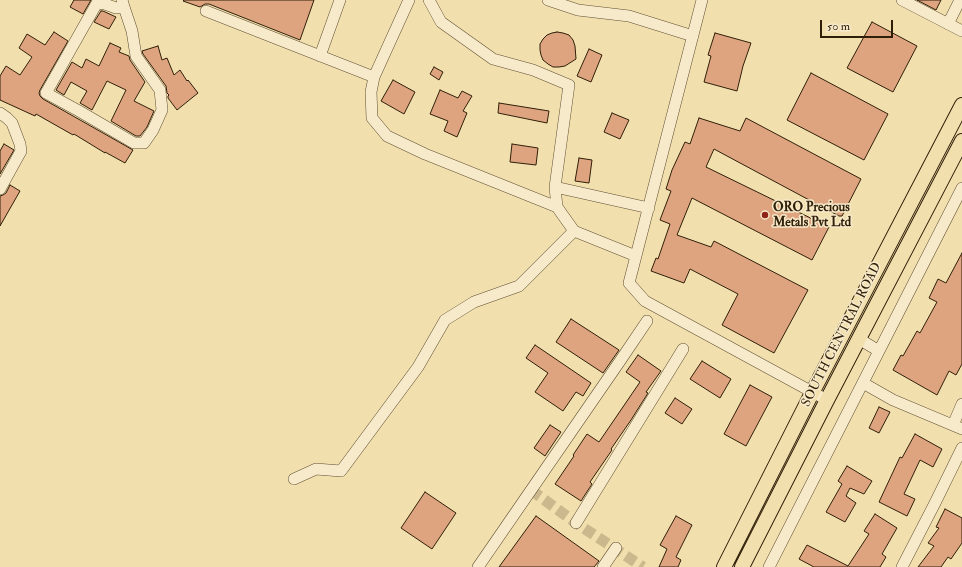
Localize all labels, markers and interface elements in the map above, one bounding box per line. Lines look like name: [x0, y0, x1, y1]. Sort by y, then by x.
scale bar: [822, 12, 895, 38]
text: 50 m: [827, 19, 850, 34]
place label: ORO Precious Metals Pvt Ltd: [773, 200, 851, 231]
marker: ORO Precious Metals Pvt Ltd: [760, 210, 770, 220]
street label: SOUTH CENTRAL ROAD: [799, 260, 885, 410]

